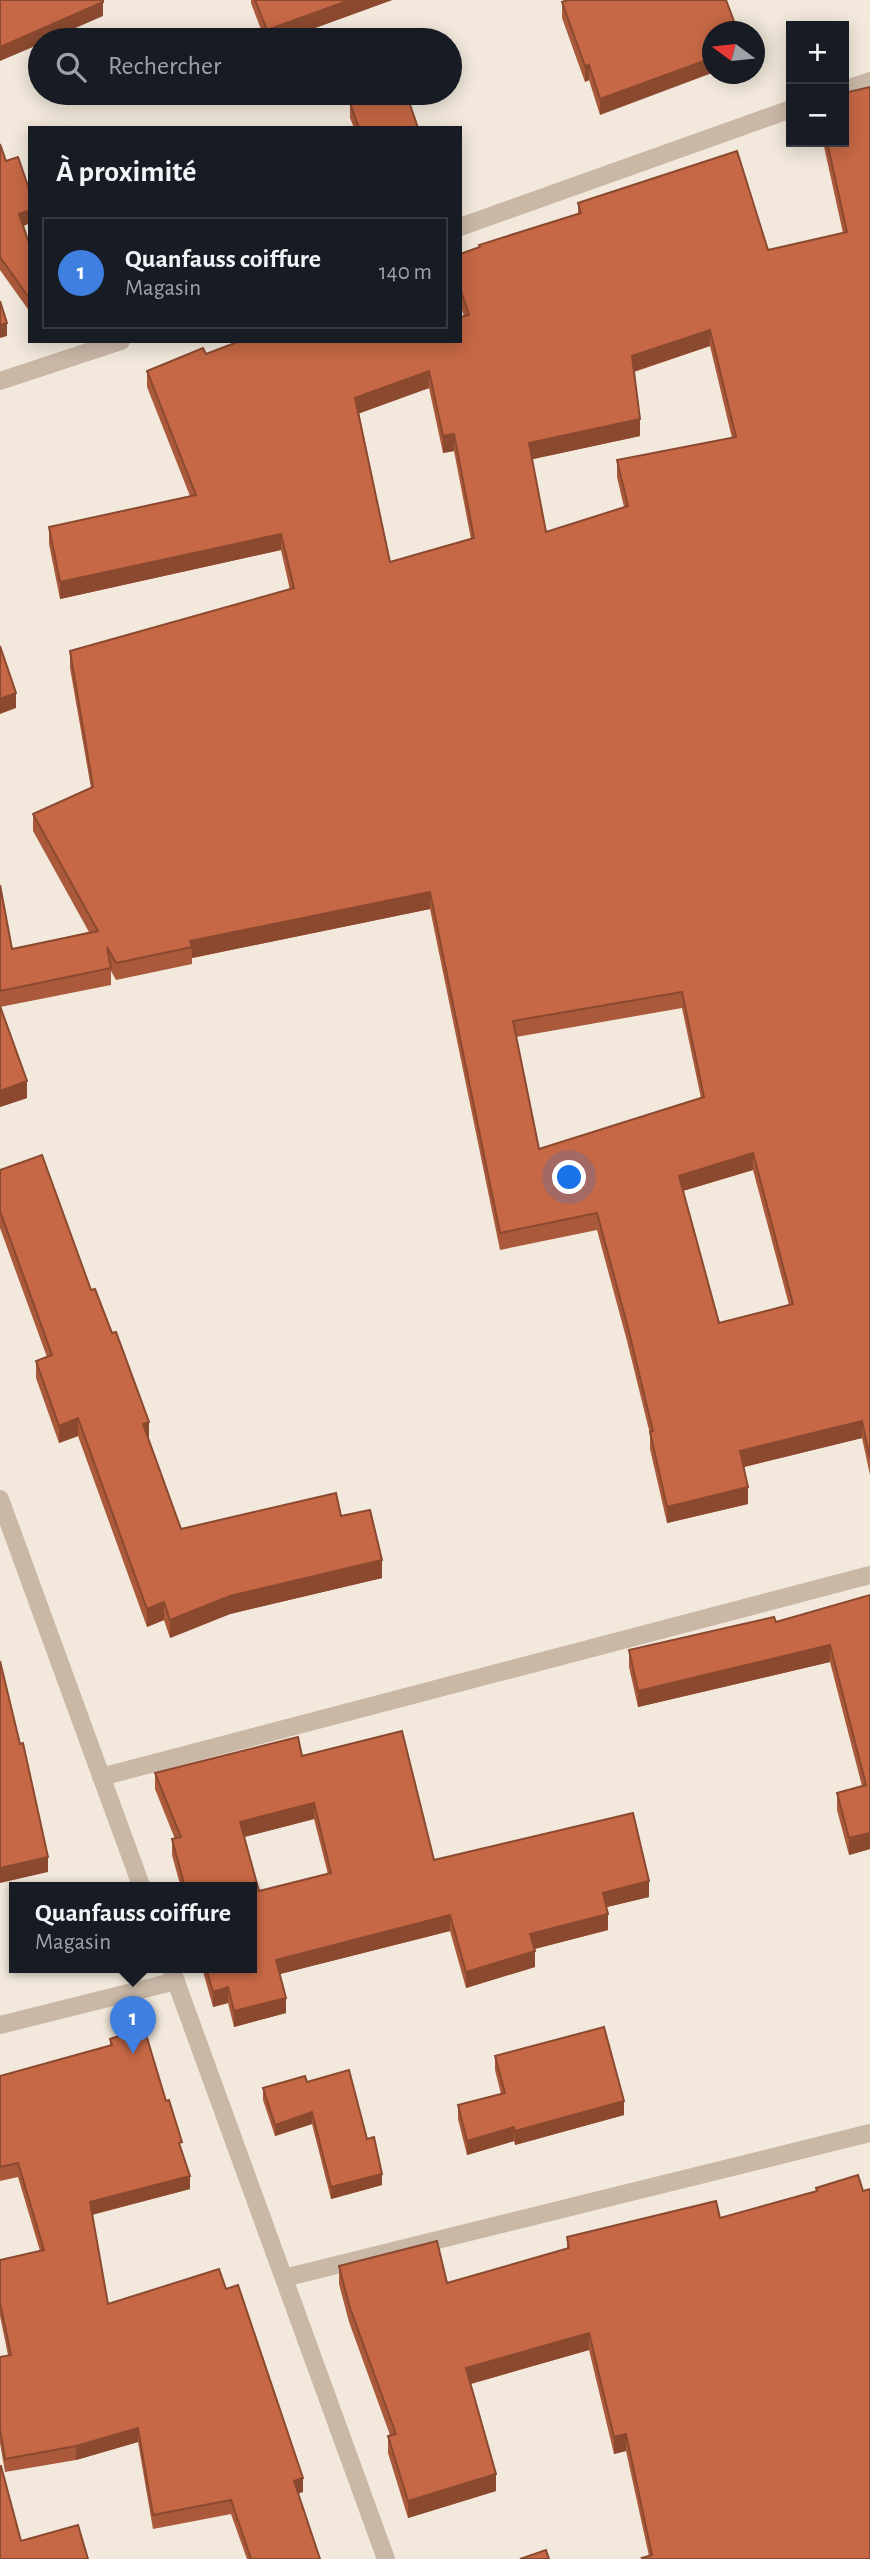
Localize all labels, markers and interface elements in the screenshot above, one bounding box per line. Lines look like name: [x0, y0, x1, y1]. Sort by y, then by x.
north arrow: [702, 21, 765, 84]
map controls: [786, 21, 849, 147]
button: +: [786, 21, 849, 84]
search box: [28, 28, 462, 105]
icon: search: [52, 48, 90, 86]
text: Rechercher: [108, 53, 221, 79]
button: −: [786, 84, 849, 147]
text: À proximité: [56, 157, 196, 187]
text: Quanfauss coiffure: [125, 246, 321, 272]
text: 1: [77, 261, 85, 284]
text: 140 m: [379, 261, 432, 284]
text: Magasin: [125, 277, 201, 300]
your location: [552, 1160, 586, 1194]
popup: [9, 1882, 257, 1973]
text: Quanfauss coiffure: [35, 1900, 231, 1926]
text: Magasin: [35, 1931, 111, 1954]
pin: 1: [110, 1996, 156, 2054]

